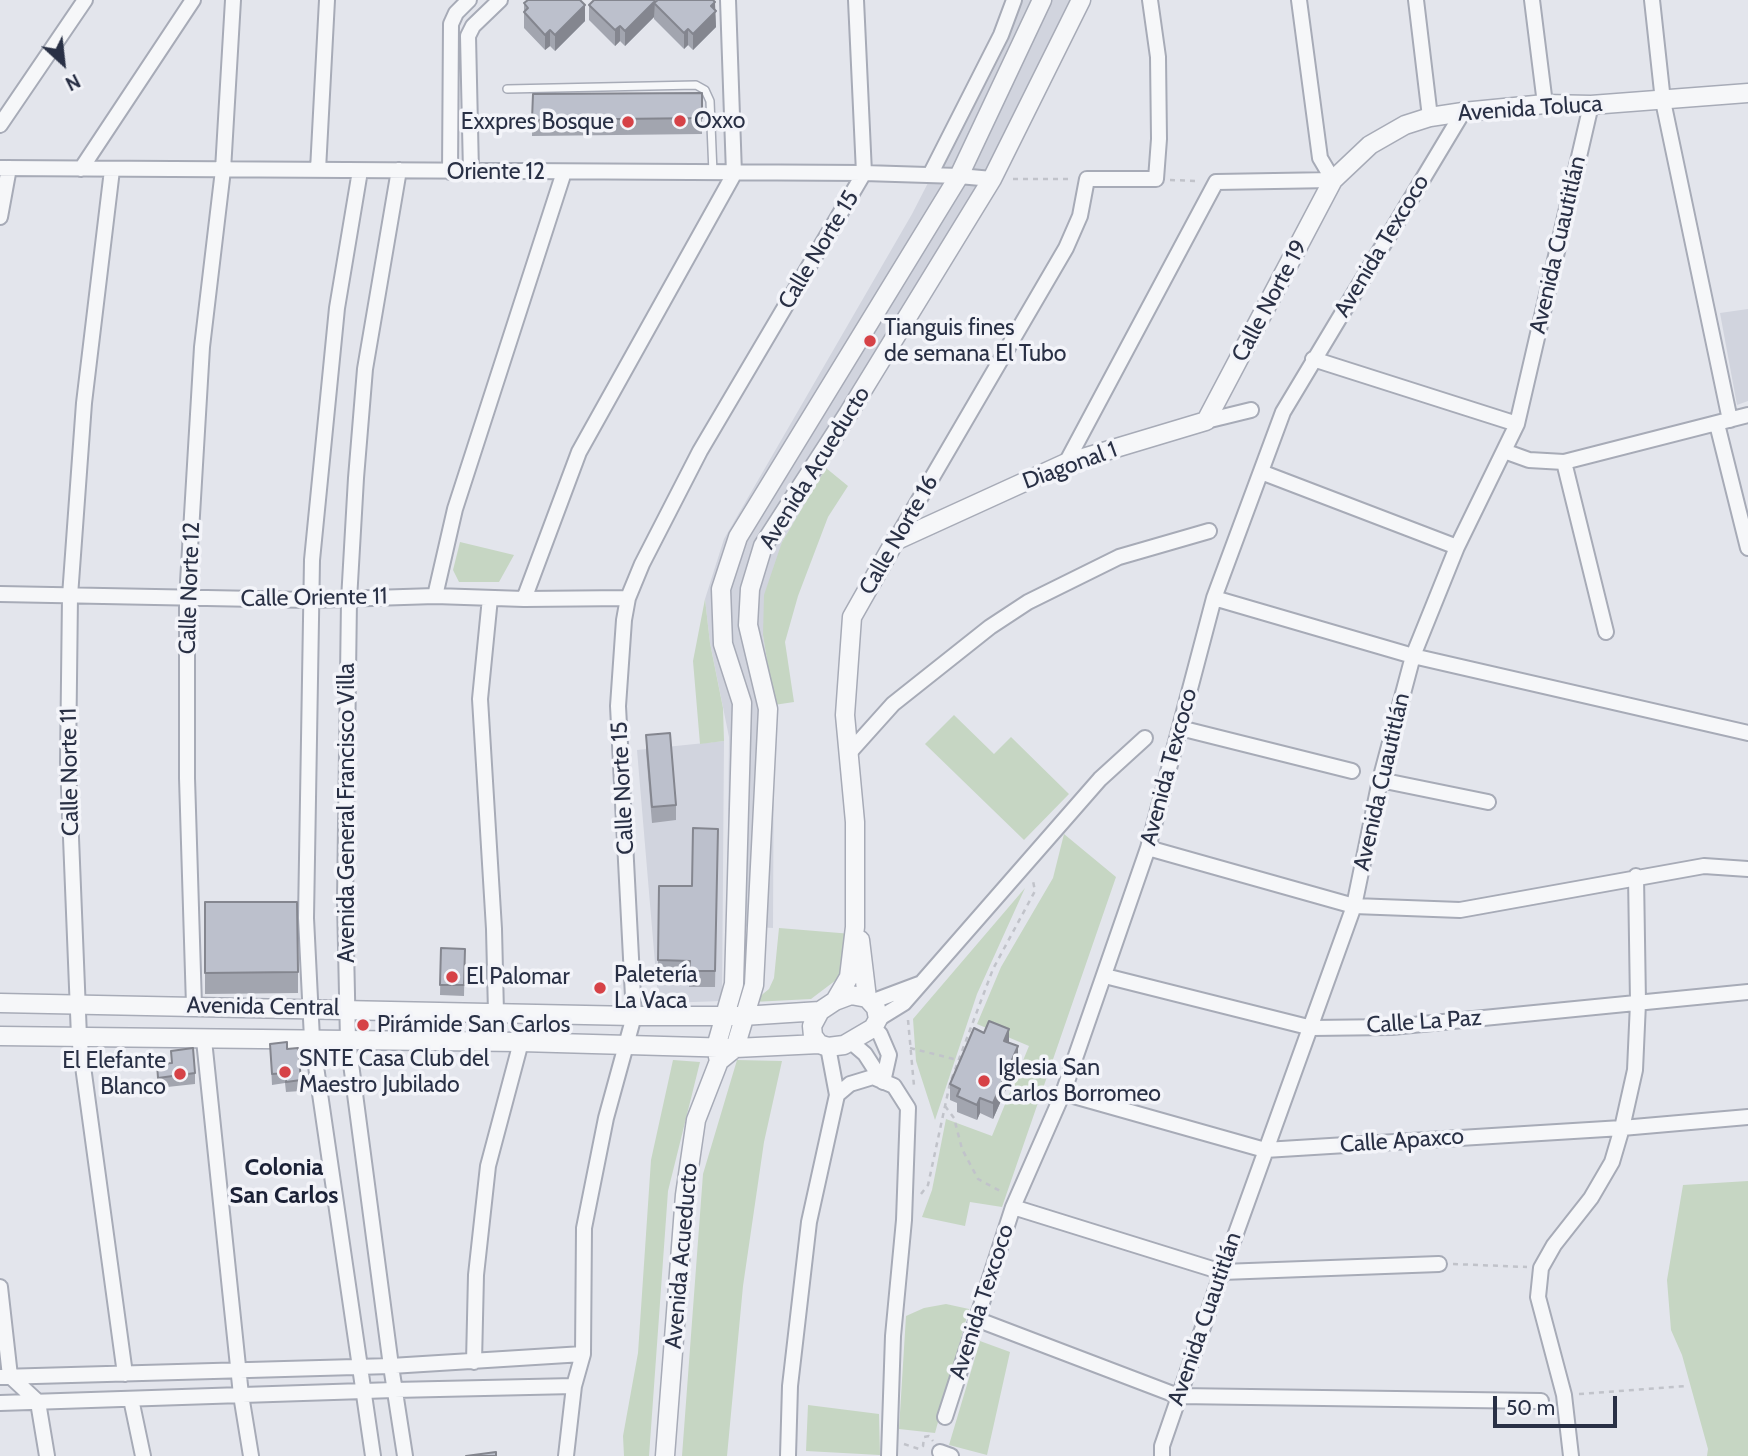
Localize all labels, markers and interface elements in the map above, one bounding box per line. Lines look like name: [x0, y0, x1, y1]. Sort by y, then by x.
north arrow: [28, 28, 98, 98]
text: N: [62, 69, 84, 95]
street label: Avenida Toluca: [1457, 90, 1603, 128]
place label: Oxxo: [694, 107, 745, 135]
place label: Exxpres Bosque: [461, 108, 614, 136]
marker: Oxxo: [672, 113, 688, 129]
marker: Exxpres Bosque: [620, 114, 636, 130]
street label: Avenida Cuautitlán: [1524, 153, 1592, 337]
street label: Oriente 12: [447, 158, 545, 186]
street label: Avenida Texcoco: [1329, 170, 1435, 322]
street label: Calle Norte 15: [773, 186, 865, 314]
street label: Calle Norte 19: [1226, 235, 1314, 367]
place label: Tianguis fines de semana El Tubo: [884, 314, 1066, 368]
marker: Tianguis fines de semana El Tubo: [862, 333, 878, 349]
street label: Avenida Acueducto: [754, 382, 876, 554]
street label: Diagonal 1: [1019, 436, 1121, 496]
street label: Calle Norte 16: [854, 470, 944, 600]
street label: Calle Norte 12: [174, 521, 206, 655]
street label: Calle Oriente 11: [240, 583, 388, 613]
street label: Avenida General Francisco Villa: [333, 663, 361, 963]
street label: Avenida Texcoco: [1135, 685, 1203, 849]
street label: Avenida Cuautitlán: [1348, 690, 1416, 874]
street label: Calle Norte 11: [55, 708, 85, 836]
street label: Calle Norte 15: [606, 721, 640, 855]
place label: Paletería La Vaca: [614, 961, 698, 1015]
place label: El Palomar: [466, 963, 570, 991]
marker: El Palomar: [444, 969, 460, 985]
marker: Paletería La Vaca: [592, 980, 608, 996]
street label: Avenida Central: [186, 992, 340, 1022]
street label: Calle La Paz: [1366, 1004, 1482, 1040]
place label: Pirámide San Carlos: [377, 1011, 570, 1039]
marker: Pirámide San Carlos: [355, 1017, 371, 1033]
place label: SNTE Casa Club del Maestro Jubilado: [299, 1045, 489, 1099]
place label: El Elefante Blanco: [62, 1047, 166, 1101]
place label: Iglesia San Carlos Borromeo: [998, 1054, 1161, 1108]
marker: SNTE Casa Club del Maestro Jubilado: [277, 1064, 293, 1080]
marker: El Elefante Blanco: [172, 1066, 188, 1082]
marker: Iglesia San Carlos Borromeo: [976, 1073, 992, 1089]
street label: Calle Apaxco: [1339, 1123, 1465, 1159]
district label: Colonia San Carlos: [229, 1154, 339, 1210]
street label: Avenida Acueducto: [660, 1162, 704, 1350]
street label: Avenida Texcoco: [944, 1221, 1020, 1383]
street label: Avenida Cuautitlán: [1162, 1229, 1248, 1409]
scale bar: [1496, 1382, 1620, 1426]
text: 50 m: [1506, 1395, 1555, 1420]

